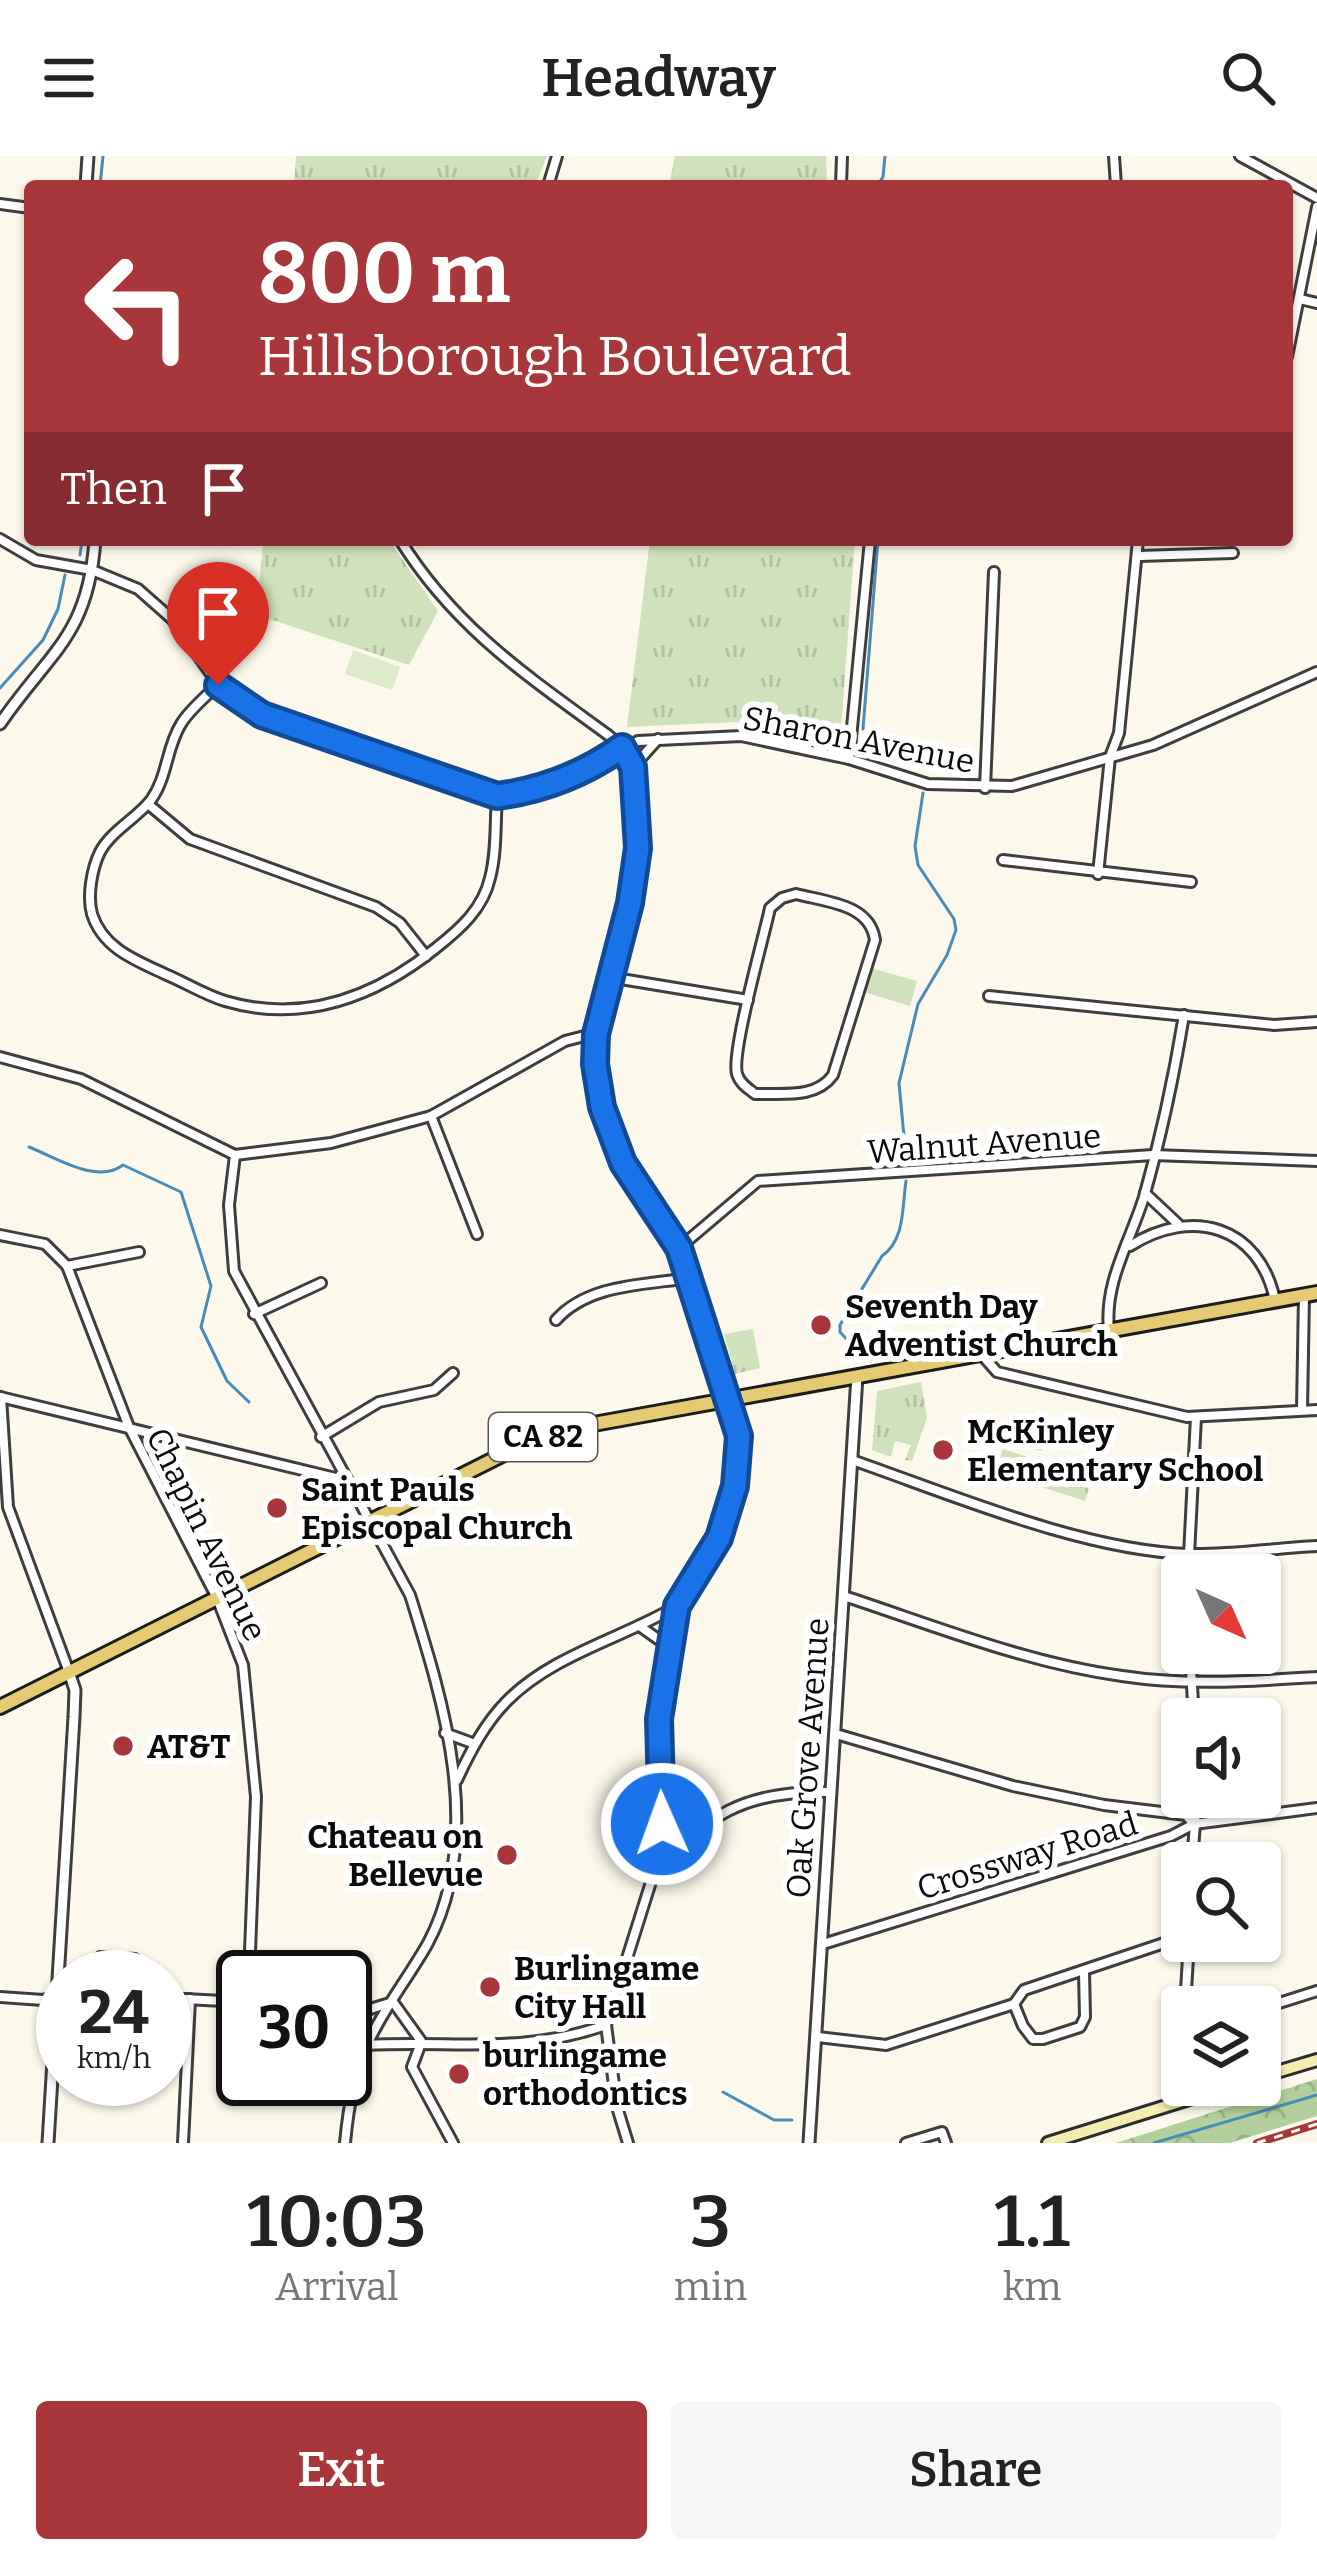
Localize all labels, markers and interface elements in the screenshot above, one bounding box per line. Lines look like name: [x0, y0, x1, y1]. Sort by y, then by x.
icon: menu: [36, 45, 102, 111]
icon: search: [1215, 45, 1281, 111]
text: Headway: [541, 46, 776, 110]
text: 800 m: [258, 223, 511, 324]
icon: left: [60, 228, 216, 384]
text: Hillsborough Boulevard: [258, 325, 852, 389]
icon: arrive: [191, 456, 257, 522]
text: Then: [60, 462, 167, 516]
pin: [167, 562, 269, 685]
icon: arrive: [185, 580, 251, 646]
street label: Sharon Avenue: [740, 698, 978, 782]
street label: Walnut Avenue: [866, 1116, 1102, 1172]
place label: Seventh Day Adventist Church: [845, 1287, 1118, 1365]
marker: Seventh Day Adventist Church: [808, 1312, 834, 1338]
place label: McKinley Elementary School: [967, 1412, 1263, 1490]
road number: CA 82: [489, 1413, 597, 1461]
street label: Chapin Avenue: [137, 1421, 275, 1647]
marker: McKinley Elementary School: [930, 1437, 956, 1463]
place label: Saint Pauls Episcopal Church: [301, 1470, 573, 1548]
marker: Saint Pauls Episcopal Church: [264, 1495, 290, 1521]
north arrow: [1161, 1554, 1281, 1674]
map controls: [1161, 1554, 1281, 2106]
street label: Oak Grove Avenue: [778, 1616, 838, 1900]
button: sound: [1161, 1698, 1281, 1818]
place label: AT&T: [147, 1727, 231, 1767]
marker: AT&T: [110, 1733, 136, 1759]
position arrow: [599, 1761, 725, 1887]
street label: Crossway Road: [912, 1803, 1142, 1908]
place label: Chateau on Bellevue: [307, 1817, 483, 1895]
marker: Chateau on Bellevue: [494, 1842, 520, 1868]
button: search: [1161, 1842, 1281, 1962]
place label: Burlingame City Hall: [514, 1949, 699, 2027]
speed limit sign: 30: [216, 1950, 372, 2106]
marker: Burlingame City Hall: [477, 1974, 503, 2000]
text: 24: [79, 1977, 149, 2049]
button: layers: [1161, 1986, 1281, 2106]
place label: burlingame orthodontics: [483, 2036, 687, 2114]
text: km/h: [77, 2040, 151, 2076]
marker: burlingame orthodontics: [446, 2061, 472, 2087]
text: 10:03: [247, 2179, 427, 2265]
text: 3: [690, 2179, 731, 2265]
text: 1.1: [994, 2179, 1070, 2265]
text: Arrival: [275, 2264, 399, 2310]
text: min: [674, 2264, 747, 2310]
text: km: [1003, 2264, 1061, 2310]
button: Exit: [36, 2401, 647, 2539]
button: Share: [671, 2401, 1281, 2539]

